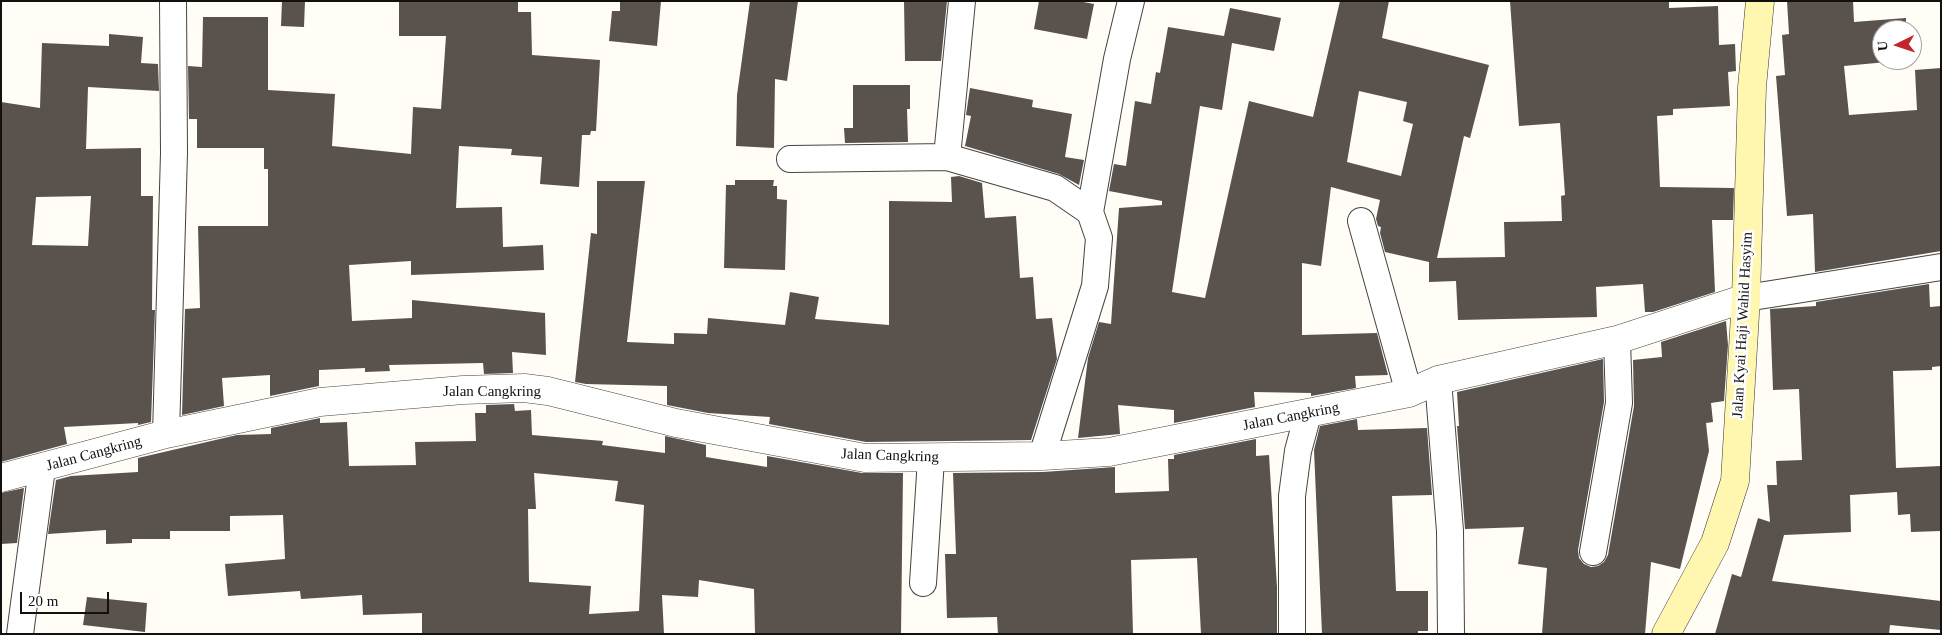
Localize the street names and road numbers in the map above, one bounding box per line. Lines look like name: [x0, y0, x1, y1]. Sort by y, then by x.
street label: Jalan Kyai Haji Wahid Hasyim: [1729, 232, 1757, 418]
street label: Jalan Cangkring: [443, 383, 541, 401]
street label: Jalan Cangkring: [1241, 399, 1341, 435]
street label: Jalan Cangkring: [44, 433, 144, 475]
street label: Jalan Cangkring: [841, 445, 939, 467]

